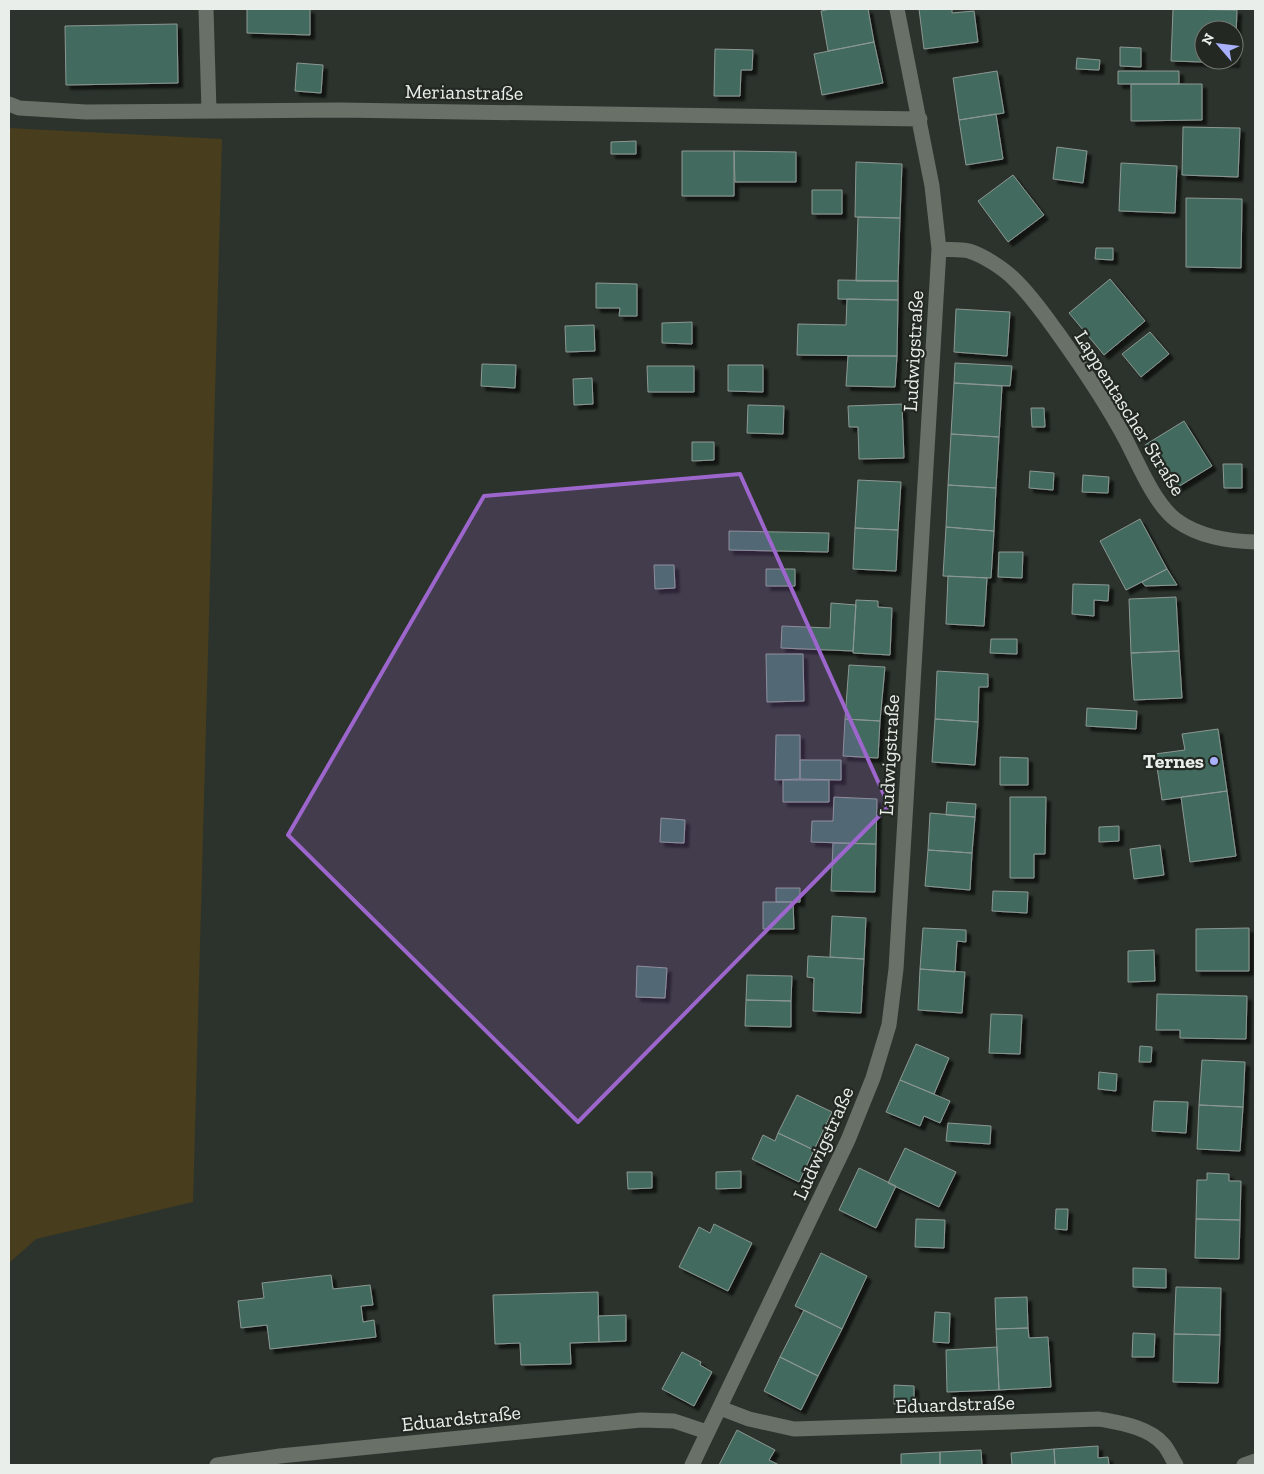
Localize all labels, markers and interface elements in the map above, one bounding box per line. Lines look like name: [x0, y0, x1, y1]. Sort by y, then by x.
north arrow: [1194, 20, 1244, 70]
text: N: [1198, 30, 1218, 48]
street label: Merianstraße: [405, 79, 523, 105]
street label: Ludwigstraße: [898, 290, 928, 412]
street label: Lappentascher Straße: [1069, 326, 1191, 500]
street label: Ludwigstraße: [874, 694, 904, 816]
place label: Ternes: [1143, 749, 1204, 773]
marker: Ternes: [1208, 755, 1220, 767]
street label: Ludwigstraße: [787, 1083, 859, 1203]
street label: Eduardstraße: [895, 1390, 1015, 1418]
street label: Eduardstraße: [400, 1400, 522, 1436]

